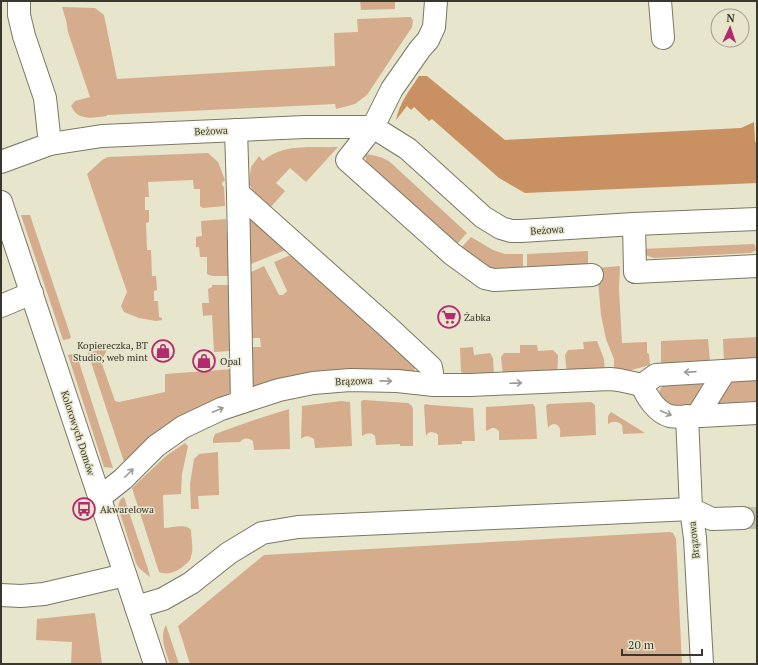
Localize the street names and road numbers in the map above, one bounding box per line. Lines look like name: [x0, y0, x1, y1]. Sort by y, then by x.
street label: Beżowa: [194, 124, 228, 138]
street label: Beżowa: [530, 222, 564, 238]
street label: Brązowa: [335, 374, 373, 388]
street label: Kolorowych Domów: [58, 389, 98, 478]
street label: Brązowa: [686, 521, 702, 559]

